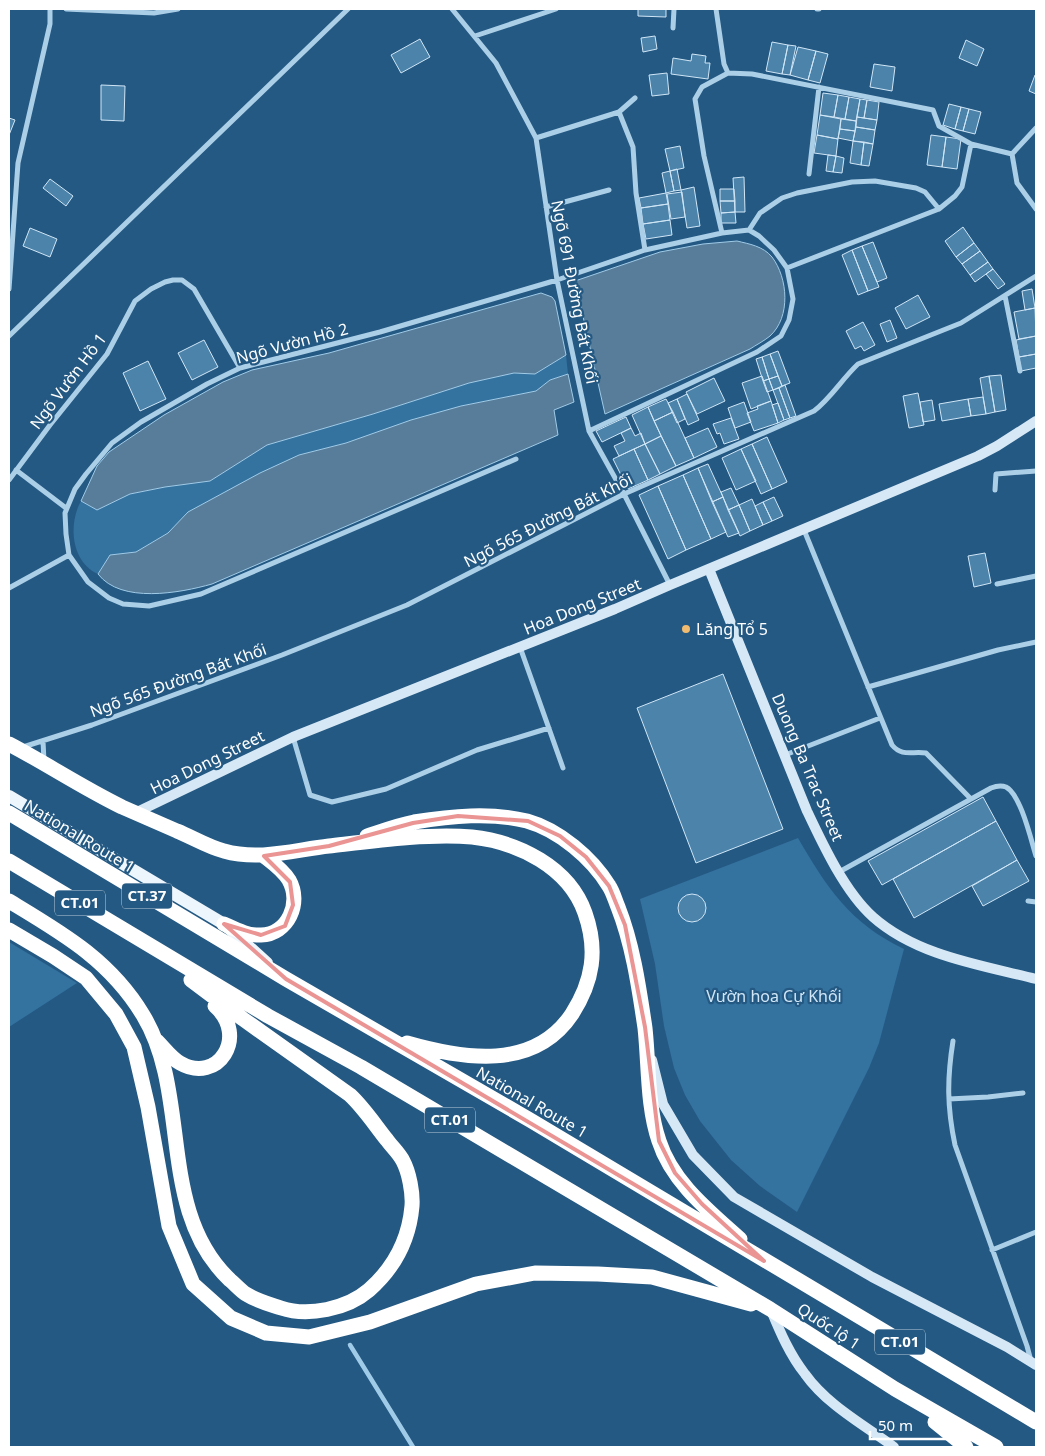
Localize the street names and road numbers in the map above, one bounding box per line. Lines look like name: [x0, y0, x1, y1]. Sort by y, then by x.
street label: Ngõ 691 Đường Bát Khối: [546, 198, 604, 386]
street label: Ngõ Vườn Hồ 2: [234, 318, 350, 368]
street label: Ngõ Vườn Hồ 1: [25, 329, 111, 433]
street label: Ngõ 565 Đường Bát Khối: [460, 468, 636, 572]
street label: Hoa Dong Street: [520, 572, 644, 640]
street label: Ngõ 565 Đường Bát Khối: [87, 638, 269, 722]
street label: Duong Ba Trac Street: [767, 690, 849, 844]
street label: Hoa Dong Street: [146, 725, 268, 799]
street label: National Route 1: [21, 794, 139, 878]
road number: CT.37: [122, 884, 172, 908]
road number: CT.01: [55, 890, 105, 916]
street label: National Route 1: [472, 1061, 592, 1143]
road number: CT.01: [425, 1108, 475, 1132]
street label: Quốc lộ 1: [793, 1297, 865, 1355]
road number: CT.01: [875, 1330, 925, 1354]

